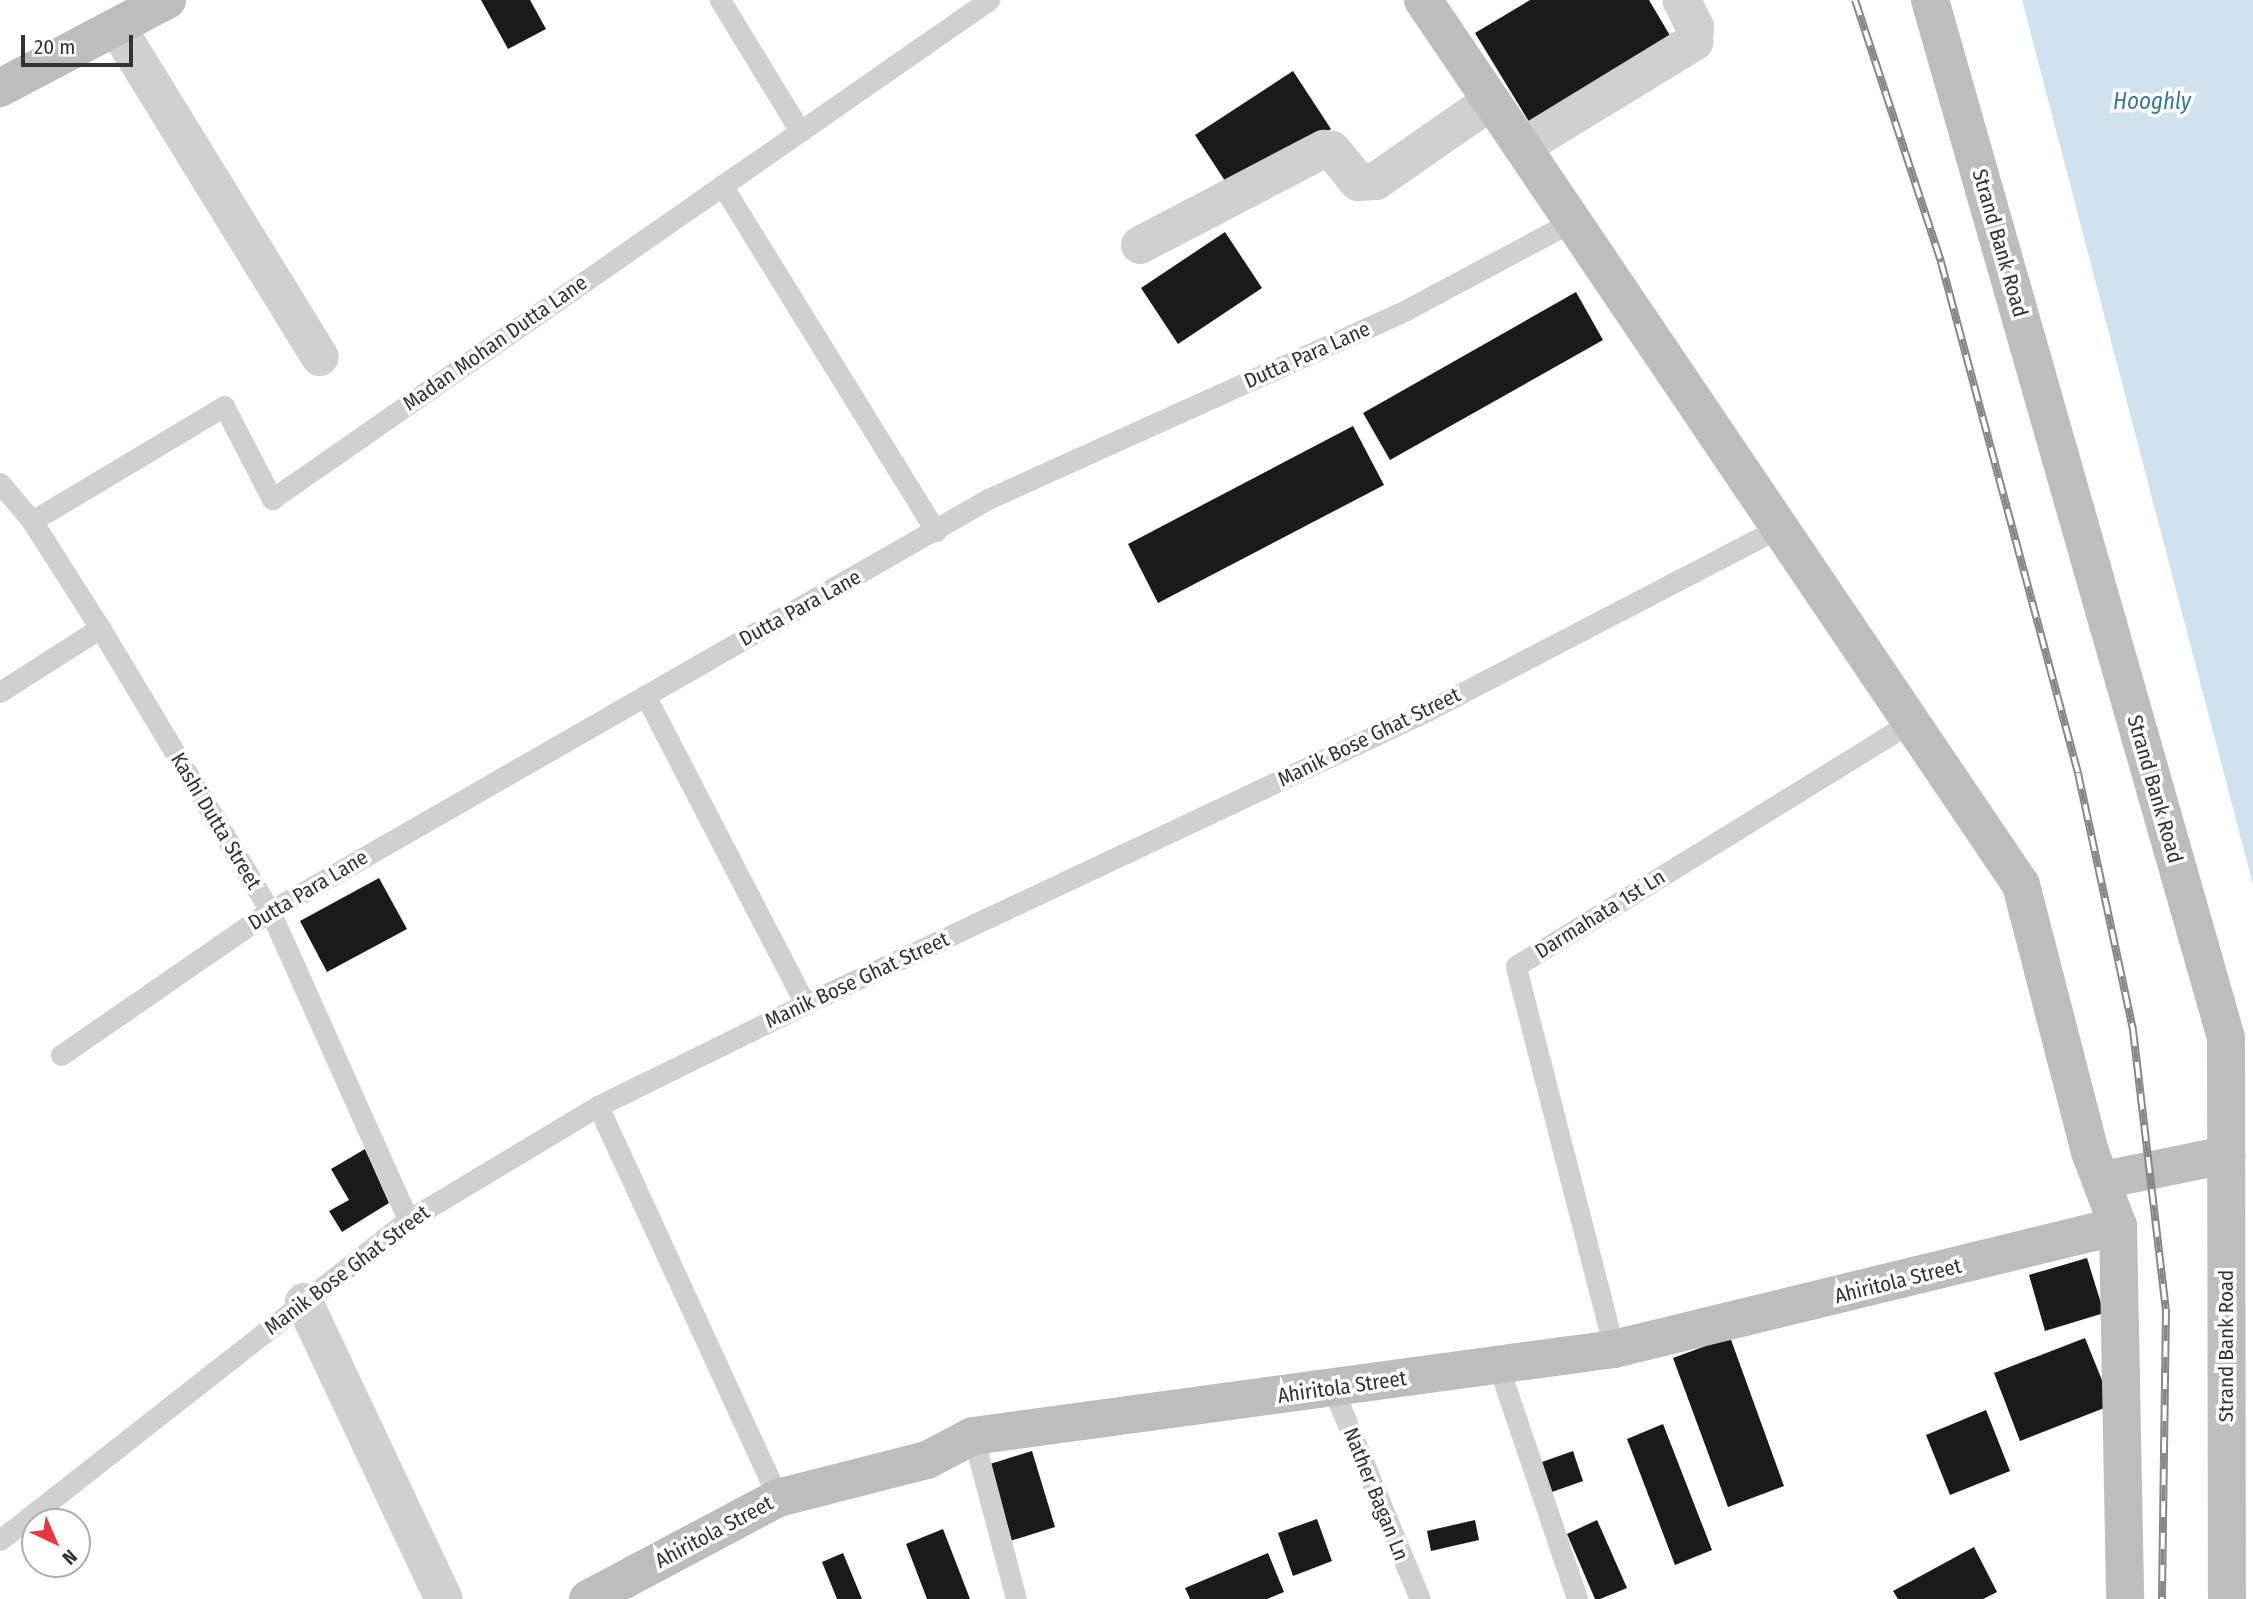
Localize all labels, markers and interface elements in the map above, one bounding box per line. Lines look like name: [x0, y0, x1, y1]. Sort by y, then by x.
scale bar: [24, 21, 136, 65]
text: 20 m: [34, 34, 75, 60]
water label: Hooghly: [2113, 87, 2191, 115]
street label: Strand Bank Road: [1967, 166, 2033, 320]
street label: Madan Mohan Dutta Lane: [398, 270, 592, 416]
street label: Dutta Para Lane: [1240, 316, 1374, 394]
street label: Dutta Para Lane: [735, 564, 865, 652]
street label: Manik Bose Ghat Street: [1274, 682, 1464, 792]
street label: Strand Bank Road: [2122, 712, 2188, 866]
street label: Kashi Dutta Street: [165, 748, 267, 894]
street label: Dutta Para Lane: [244, 844, 372, 936]
street label: Darmahata 1st Ln: [1530, 864, 1670, 964]
street label: Manik Bose Ghat Street: [761, 926, 953, 1034]
street label: Manik Bose Ghat Street: [260, 1200, 434, 1340]
street label: Ahiritola Street: [1832, 1253, 1964, 1309]
street label: Strand Bank Road: [2213, 1270, 2239, 1422]
street label: Ahiritola Street: [1276, 1365, 1408, 1409]
street label: Nather Bagan Ln: [1338, 1424, 1414, 1564]
street label: Ahiritola Street: [651, 1490, 777, 1574]
north arrow: [21, 1508, 91, 1578]
text: N: [57, 1545, 82, 1569]

